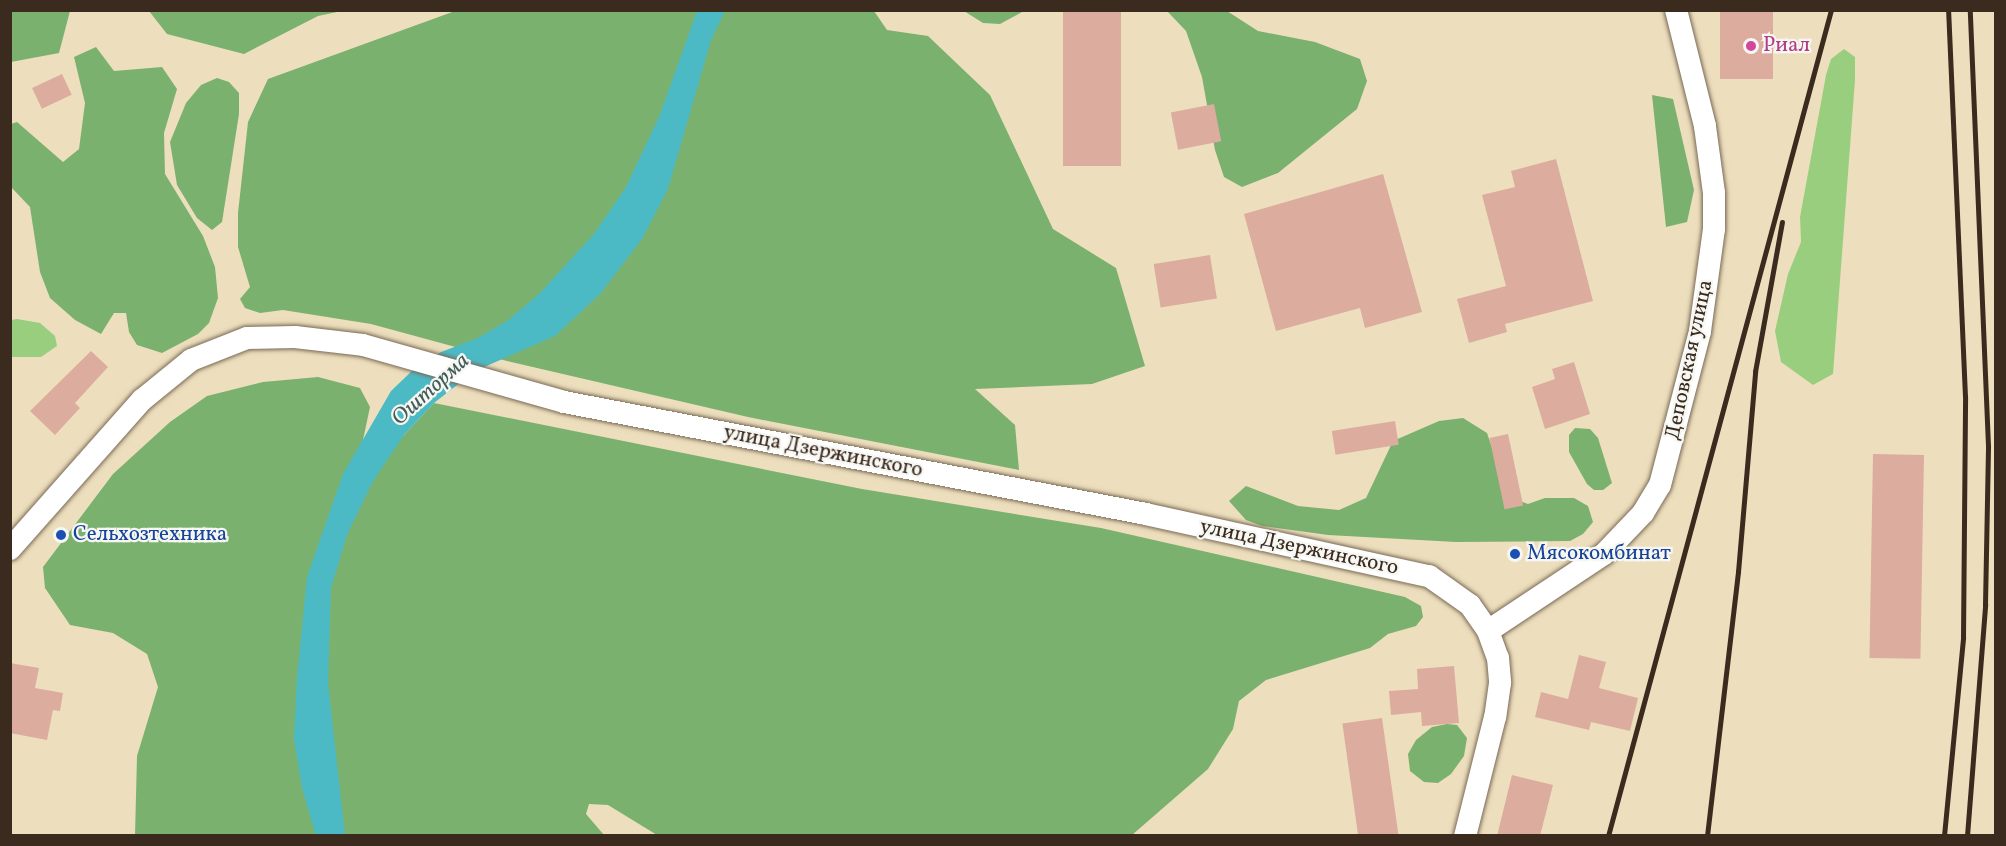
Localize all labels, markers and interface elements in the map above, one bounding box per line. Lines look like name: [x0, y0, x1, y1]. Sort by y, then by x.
place label: Риал: [1763, 33, 1810, 59]
marker: Риал: [1744, 39, 1758, 53]
street label: Деповская улица: [1661, 277, 1719, 443]
water label: Ошторма: [387, 348, 475, 432]
street label: улица Дзержинского: [721, 420, 925, 484]
street label: улица Дзержинского: [1197, 515, 1401, 581]
place label: Сельхозтехника: [73, 522, 227, 548]
marker: Сельхозтехника: [54, 528, 68, 542]
place label: Мясокомбинат: [1527, 541, 1671, 567]
marker: Мясокомбинат: [1508, 547, 1522, 561]

